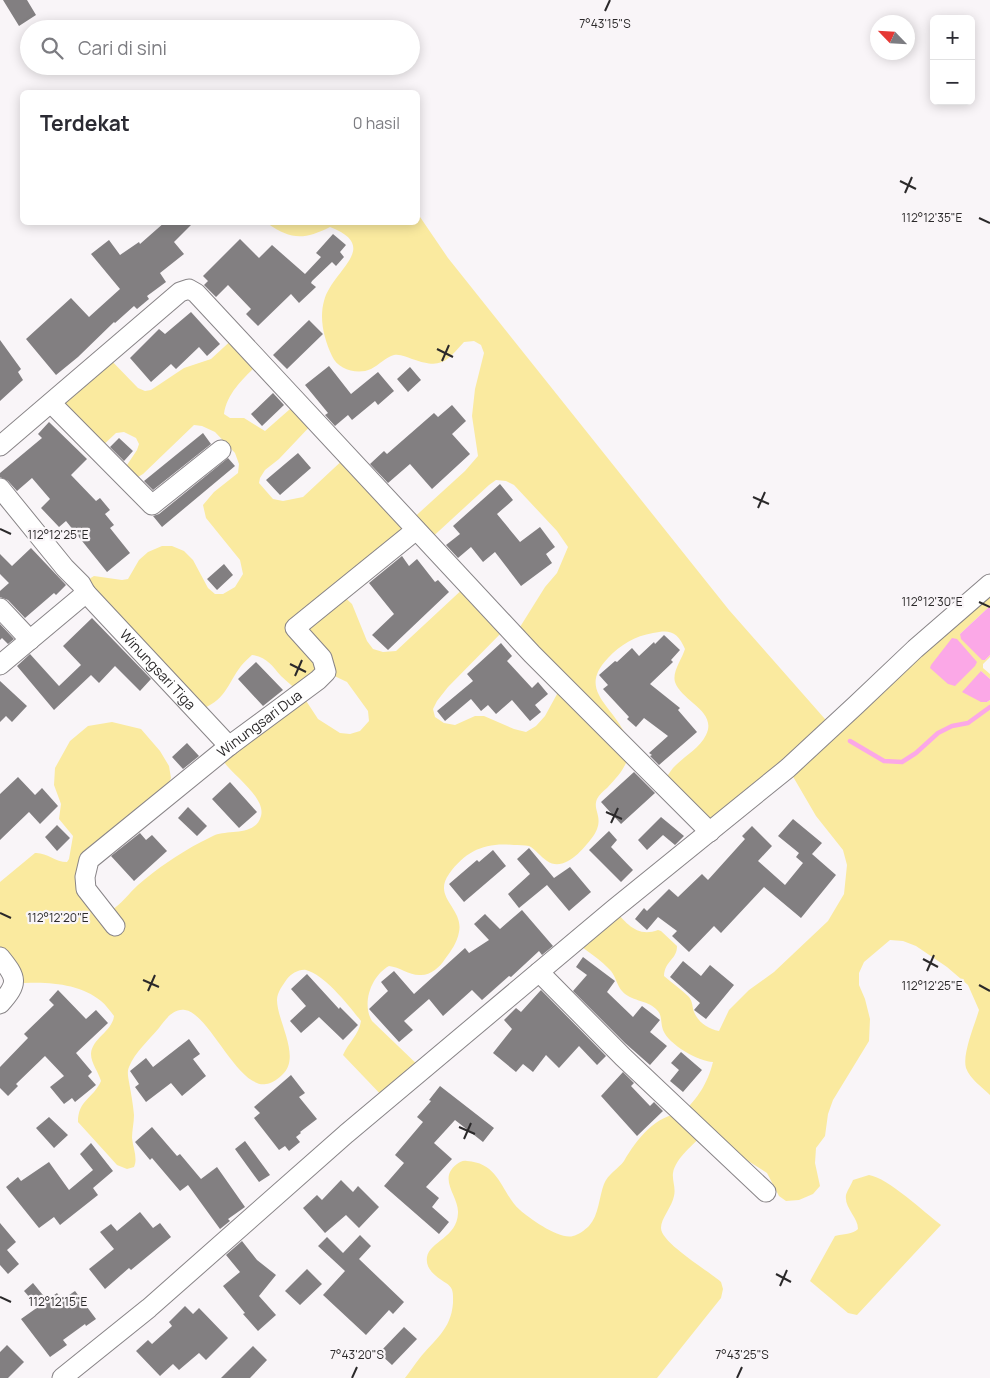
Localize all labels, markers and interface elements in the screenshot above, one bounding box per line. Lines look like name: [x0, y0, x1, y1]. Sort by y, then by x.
text: 7°43'15"S: [579, 15, 631, 32]
north arrow: [870, 15, 915, 60]
map controls: [930, 15, 975, 105]
button: +: [930, 15, 975, 60]
search box: [20, 20, 420, 75]
icon: search: [38, 34, 66, 62]
text: Cari di sini: [78, 35, 167, 61]
button: −: [930, 60, 975, 105]
text: Terdekat: [40, 109, 130, 137]
text: 0 hasil: [353, 112, 400, 134]
text: 112°12'35"E: [902, 209, 963, 226]
text: 112°12'25"E: [28, 526, 89, 543]
text: 112°12'30"E: [901, 593, 963, 610]
street label: Winungsari Tiga: [116, 625, 200, 714]
street label: Winungsari Dua: [213, 685, 305, 761]
text: 112°12'20"E: [27, 909, 89, 926]
text: 112°12'25"E: [902, 977, 963, 994]
text: 112°12'15"E: [29, 1293, 88, 1310]
text: 7°43'20"S: [330, 1346, 384, 1363]
text: 7°43'25"S: [715, 1346, 769, 1363]

